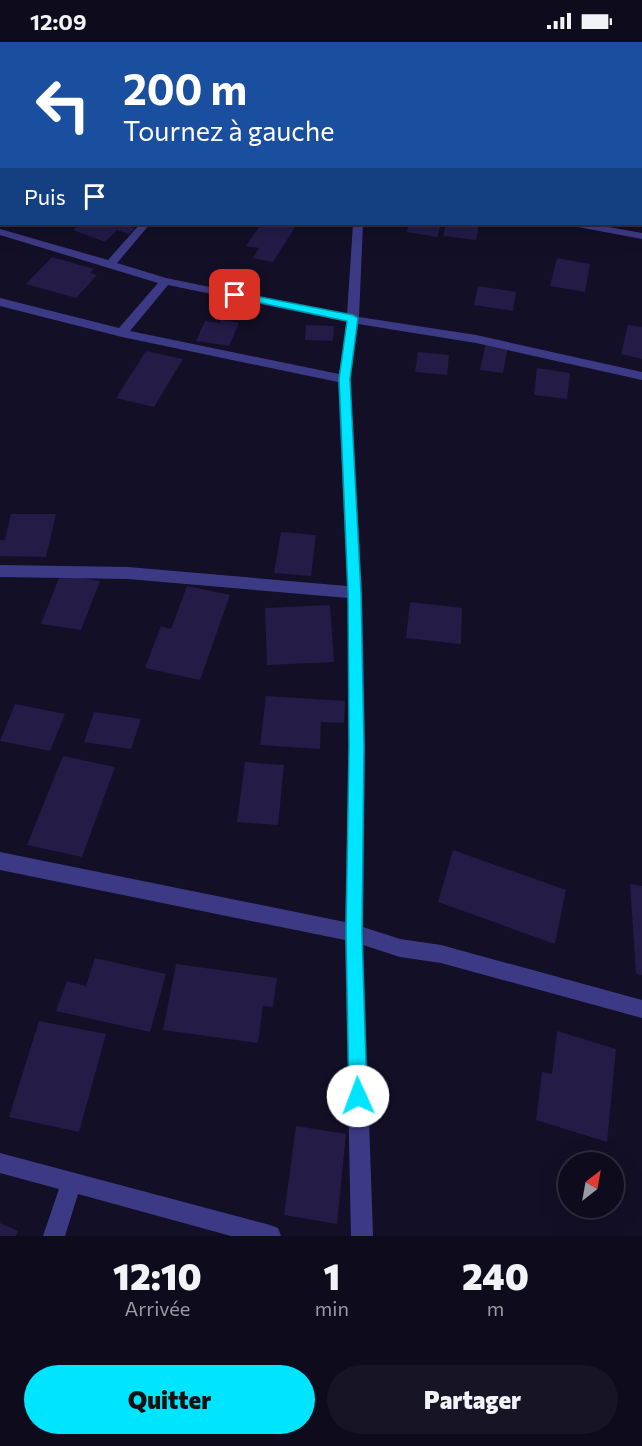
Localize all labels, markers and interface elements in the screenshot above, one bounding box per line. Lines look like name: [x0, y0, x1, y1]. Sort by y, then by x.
text: 12:09: [30, 8, 87, 35]
text: 200 m: [123, 62, 247, 114]
icon: left: [24, 66, 102, 144]
text: Tournez à gauche: [123, 114, 334, 147]
icon: arrive: [78, 180, 111, 213]
text: Puis: [24, 183, 66, 210]
pin: [209, 269, 260, 320]
icon: arrive: [218, 278, 251, 311]
position arrow: [326, 1064, 390, 1128]
north arrow: [558, 1152, 624, 1218]
map controls: [558, 1152, 624, 1218]
text: 12:10: [113, 1253, 202, 1297]
text: 1: [323, 1253, 340, 1297]
text: 240: [462, 1253, 529, 1297]
text: Arrivée: [124, 1296, 190, 1320]
text: min: [315, 1296, 349, 1320]
text: m: [487, 1296, 504, 1320]
button: Quitter: [24, 1365, 315, 1434]
button: Partager: [327, 1365, 618, 1434]

